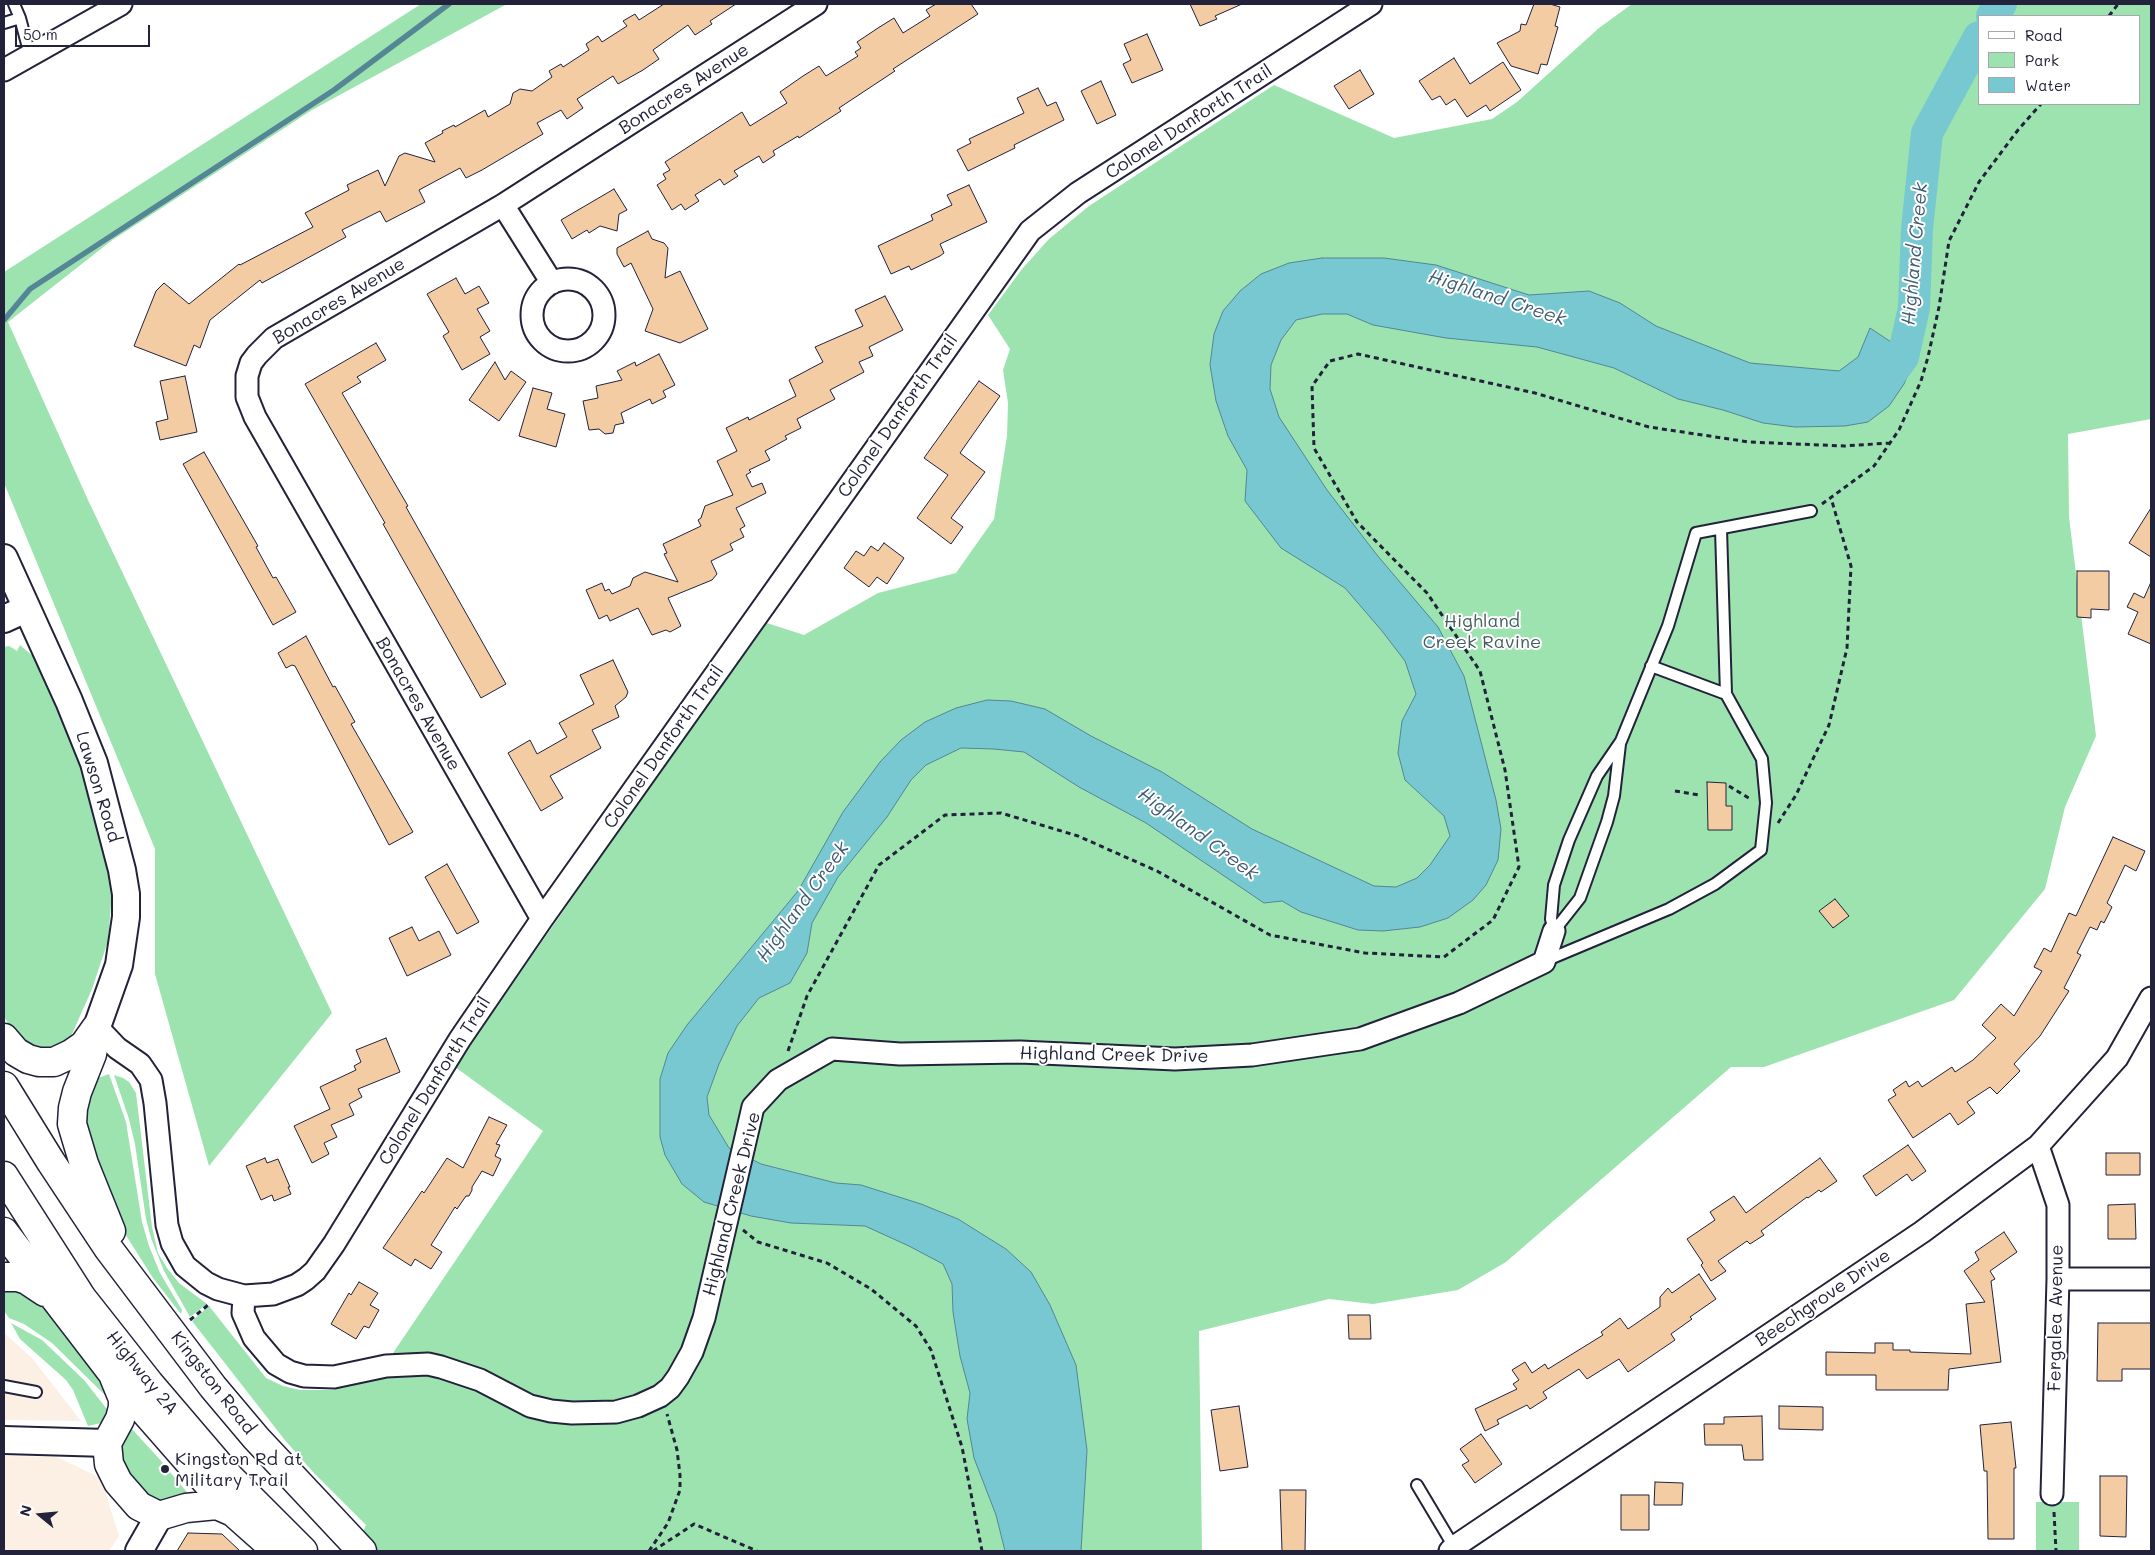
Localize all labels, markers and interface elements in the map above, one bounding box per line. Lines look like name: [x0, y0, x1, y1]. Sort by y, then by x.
scale bar: [18, 15, 152, 47]
legend: [1978, 15, 2140, 105]
text: 50 m: [23, 24, 58, 44]
text: Road: [2025, 25, 2062, 45]
street label: Bonacres Avenue: [615, 39, 753, 139]
text: Park: [2025, 50, 2059, 70]
street label: Colonel Danforth Trail: [1102, 60, 1276, 184]
text: Water: [2025, 75, 2071, 95]
water label: Highland Creek: [1897, 182, 1933, 326]
street label: Bonacres Avenue: [269, 253, 409, 349]
water label: Highland Creek: [1425, 265, 1569, 331]
street label: Colonel Danforth Trail: [833, 330, 963, 502]
park label: Highland Creek Ravine: [1423, 610, 1541, 652]
street label: Bonacres Avenue: [371, 633, 465, 775]
street label: Colonel Danforth Trail: [599, 661, 729, 833]
street label: Lawson Road: [71, 729, 125, 845]
water label: Highland Creek: [1133, 783, 1263, 885]
water label: Highland Creek: [752, 837, 854, 967]
street label: Colonel Danforth Trail: [374, 993, 496, 1169]
street label: Highland Creek Drive: [1019, 1043, 1209, 1067]
street label: Highland Creek Drive: [699, 1110, 765, 1298]
street label: Fergalea Avenue: [2044, 1244, 2068, 1392]
street label: Beechgrove Drive: [1751, 1245, 1895, 1351]
street label: Highway 2A: [102, 1327, 182, 1419]
street label: Kingston Road: [166, 1327, 260, 1439]
place label: Kingston Rd at Military Trail: [175, 1448, 303, 1490]
marker: Kingston Rd at Military Trail: [159, 1463, 171, 1475]
north arrow: [15, 1490, 65, 1540]
text: N: [15, 1503, 36, 1518]

